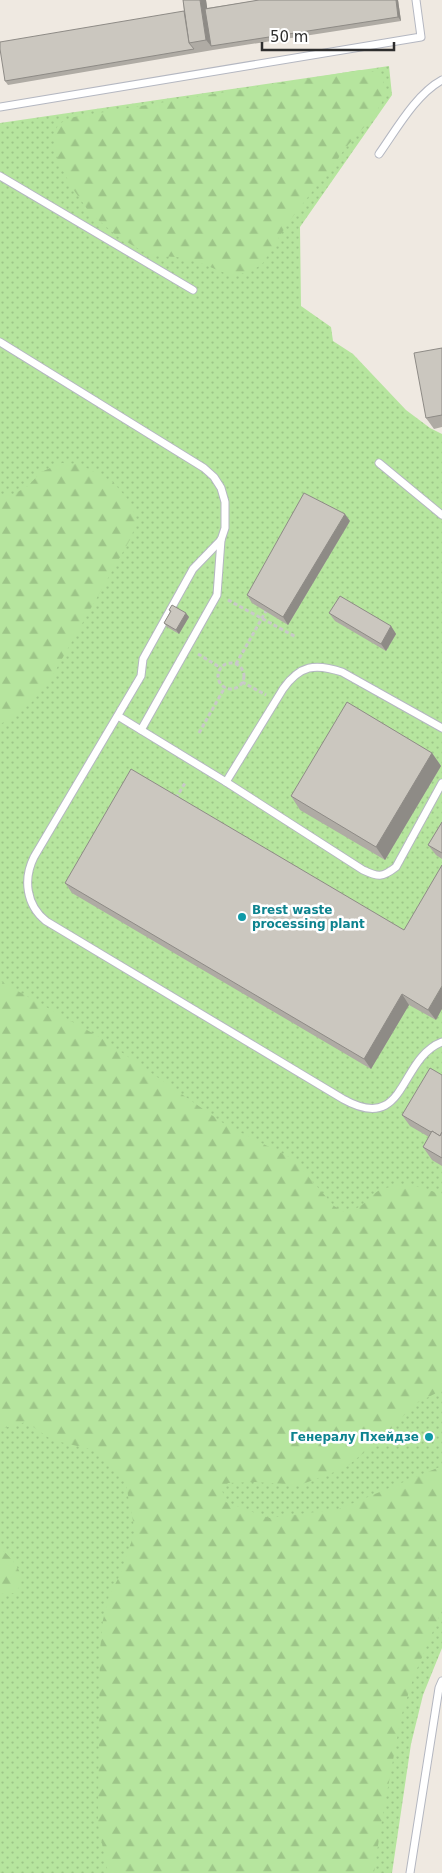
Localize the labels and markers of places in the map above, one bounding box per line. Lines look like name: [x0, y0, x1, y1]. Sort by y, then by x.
place label: Brest waste processing plant: [252, 903, 365, 931]
marker: Brest waste processing plant: [236, 911, 248, 923]
place label: Генералу Пхейдзе: [290, 1430, 419, 1444]
marker: Генералу Пхейдзе: [423, 1431, 435, 1443]

